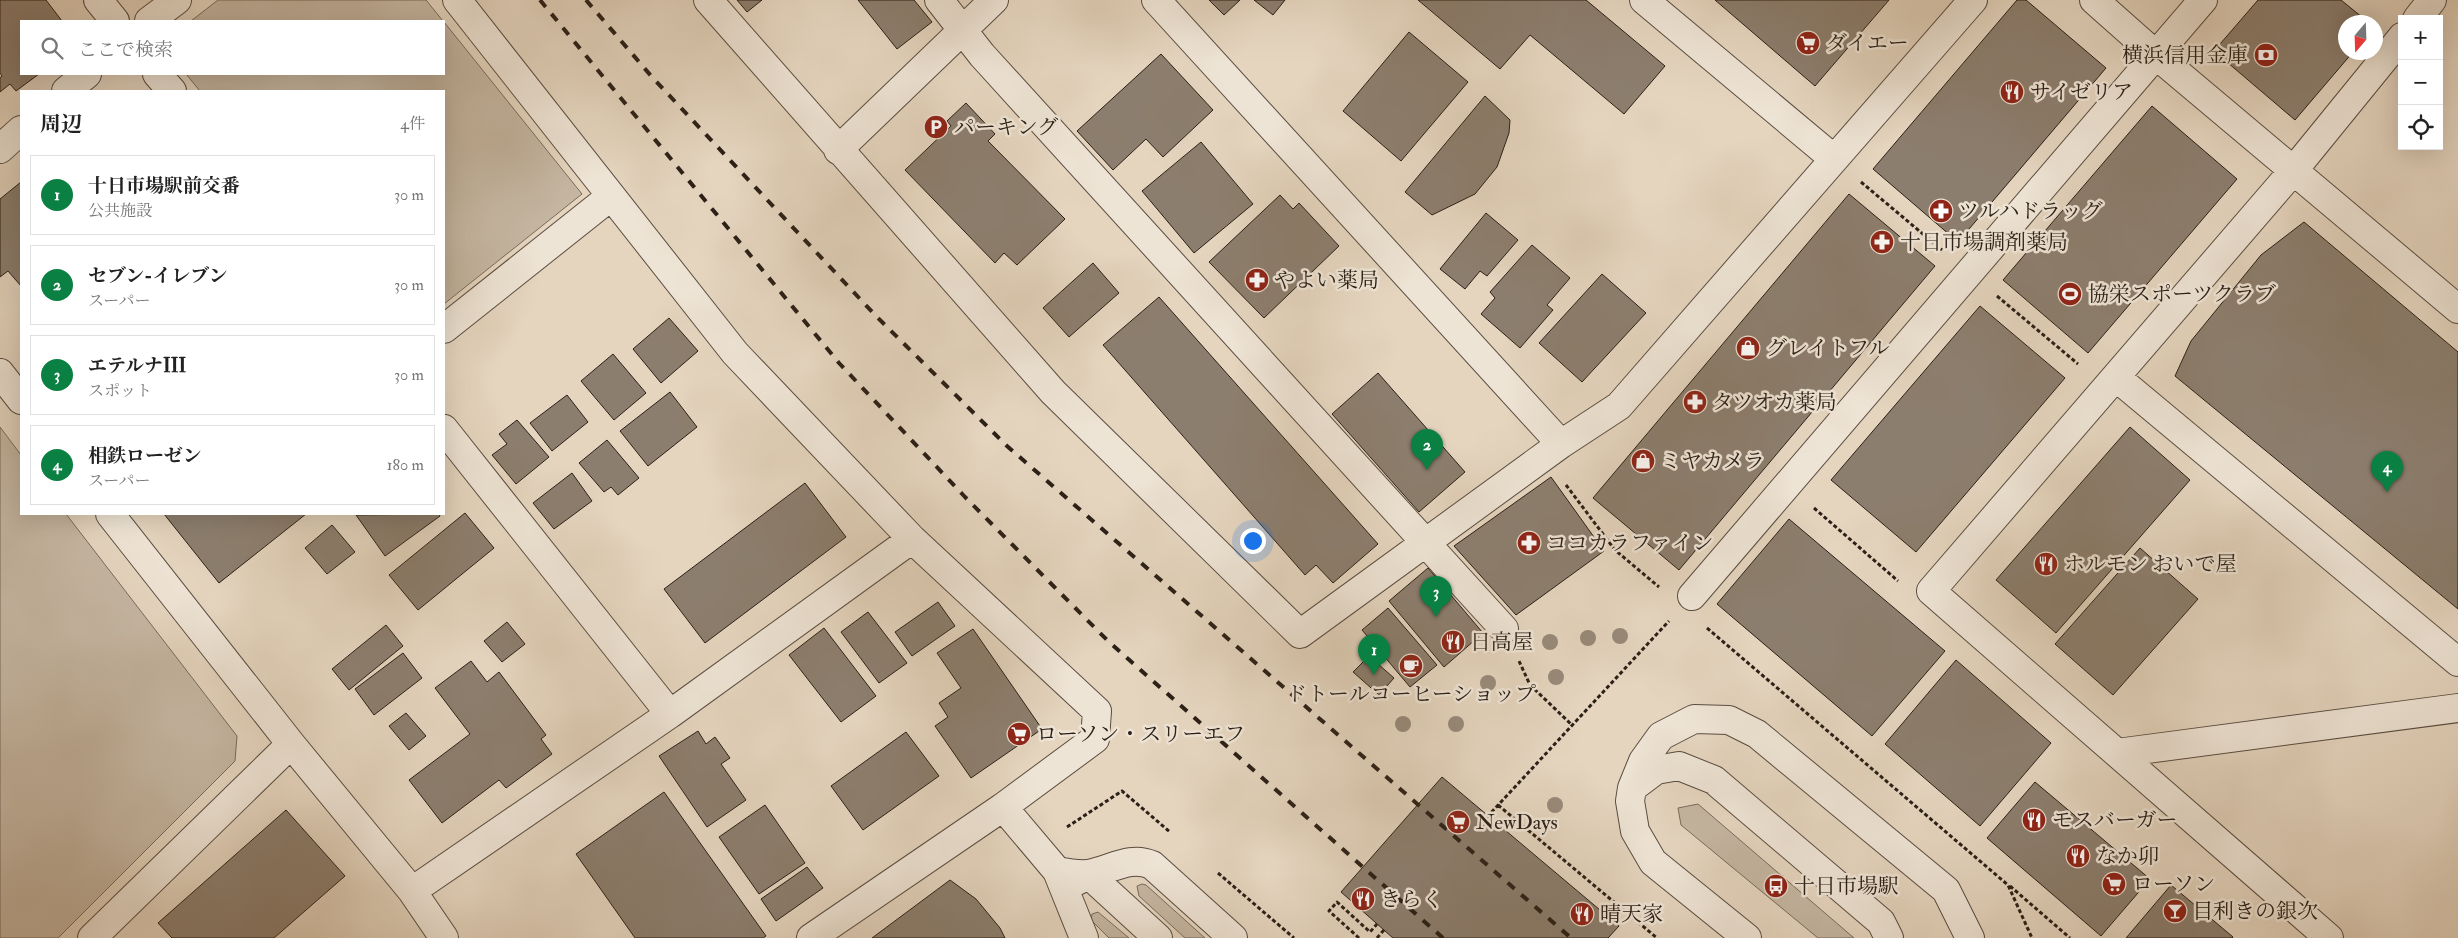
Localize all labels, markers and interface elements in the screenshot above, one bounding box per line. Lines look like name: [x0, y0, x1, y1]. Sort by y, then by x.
north arrow: [2338, 15, 2383, 60]
map controls: [2398, 15, 2443, 150]
button: +: [2398, 15, 2443, 60]
search box: [20, 20, 445, 75]
supermarket icon: ダイエー: [1795, 30, 1821, 56]
place label: ダイエー: [1826, 30, 1909, 57]
icon: search: [38, 34, 66, 62]
text: ここで検索: [78, 38, 173, 62]
place label: 横浜信用金庫: [2122, 42, 2248, 69]
bank icon: 横浜信用金庫: [2253, 42, 2279, 68]
button: −: [2398, 60, 2443, 105]
restaurant icon: サイゼリア: [1999, 79, 2025, 105]
place label: サイゼリア: [2030, 79, 2133, 106]
button: locate: [2398, 105, 2443, 150]
text: 周辺: [40, 111, 82, 138]
text: 4件: [400, 114, 425, 134]
parking icon: パーキング: [923, 114, 949, 140]
place label: パーキング: [954, 114, 1058, 141]
text: 十日市場駅前交番: [88, 174, 240, 198]
text: 1: [54, 185, 60, 205]
text: 30 m: [394, 185, 424, 205]
pharmacy icon: ツルハドラッグ: [1928, 198, 1954, 224]
place label: ツルハドラッグ: [1958, 198, 2103, 225]
text: 公共施設: [88, 201, 152, 221]
pharmacy icon: 十日市場調剤薬局: [1869, 229, 1895, 255]
place label: 十日市場調剤薬局: [1900, 229, 2068, 256]
text: セブン-イレブン: [88, 264, 228, 288]
pharmacy icon: やよい薬局: [1244, 267, 1270, 293]
place label: やよい薬局: [1274, 267, 1379, 294]
text: 2: [53, 275, 61, 295]
text: 30 m: [394, 275, 424, 295]
sports icon: 協栄スポーツクラブ: [2057, 281, 2083, 307]
place label: 協栄スポーツクラブ: [2088, 281, 2276, 308]
text: スーパー: [88, 291, 150, 311]
shop icon: グレイトフル: [1735, 335, 1761, 361]
place label: グレイトフル: [1766, 335, 1889, 362]
text: エテルナIII: [88, 354, 186, 378]
text: 3: [54, 365, 60, 385]
text: 30 m: [394, 365, 424, 385]
text: スポット: [88, 381, 152, 401]
pharmacy icon: タツオカ薬局: [1682, 389, 1708, 415]
place label: タツオカ薬局: [1712, 389, 1837, 416]
pin: 2: [1411, 429, 1443, 470]
text: 相鉄ローゼン: [88, 444, 202, 468]
shop icon: ミヤカメラ: [1630, 448, 1656, 474]
place label: ミヤカメラ: [1660, 448, 1765, 475]
pin: 4: [2371, 451, 2403, 492]
text: 4: [53, 455, 61, 475]
text: 180 m: [387, 455, 424, 475]
text: スーパー: [88, 471, 150, 491]
your location: [1240, 528, 1266, 554]
pharmacy icon: ココカラファイン: [1516, 530, 1542, 556]
place label: ココカラファイン: [1546, 530, 1714, 557]
restaurant icon: ホルモン おいで屋: [2033, 551, 2059, 577]
place label: ホルモン おいで屋: [2064, 551, 2236, 578]
pin: 3: [1420, 576, 1452, 617]
restaurant icon: 日高屋: [1440, 629, 1466, 655]
place label: 日高屋: [1470, 629, 1533, 656]
pin: 1: [1358, 634, 1390, 675]
cafe icon: ドトールコーヒーショップ: [1398, 653, 1424, 679]
place label: ドトールコーヒーショップ: [1286, 681, 1536, 708]
supermarket icon: ローソン・スリーエフ: [1006, 721, 1032, 747]
place label: ローソン・スリーエフ: [1036, 721, 1245, 748]
restaurant icon: モスバーガー: [2021, 807, 2047, 833]
place label: モスバーガー: [2052, 807, 2178, 834]
supermarket icon: NewDays: [1445, 809, 1471, 835]
place label: NewDays: [1476, 809, 1558, 836]
restaurant icon: なか卯: [2065, 843, 2091, 869]
place label: なか卯: [2096, 843, 2159, 870]
supermarket icon: ローソン: [2101, 871, 2127, 897]
place label: ローソン: [2132, 871, 2215, 898]
bus stop icon: 十日市場駅: [1763, 873, 1789, 899]
place label: 十日市場駅: [1794, 873, 1899, 900]
restaurant icon: きらく: [1350, 886, 1376, 912]
place label: きらく: [1380, 886, 1443, 913]
bar icon: 目利きの銀次: [2162, 898, 2188, 924]
place label: 目利きの銀次: [2192, 898, 2318, 925]
restaurant icon: 晴天家: [1569, 901, 1595, 927]
place label: 晴天家: [1600, 901, 1663, 928]

